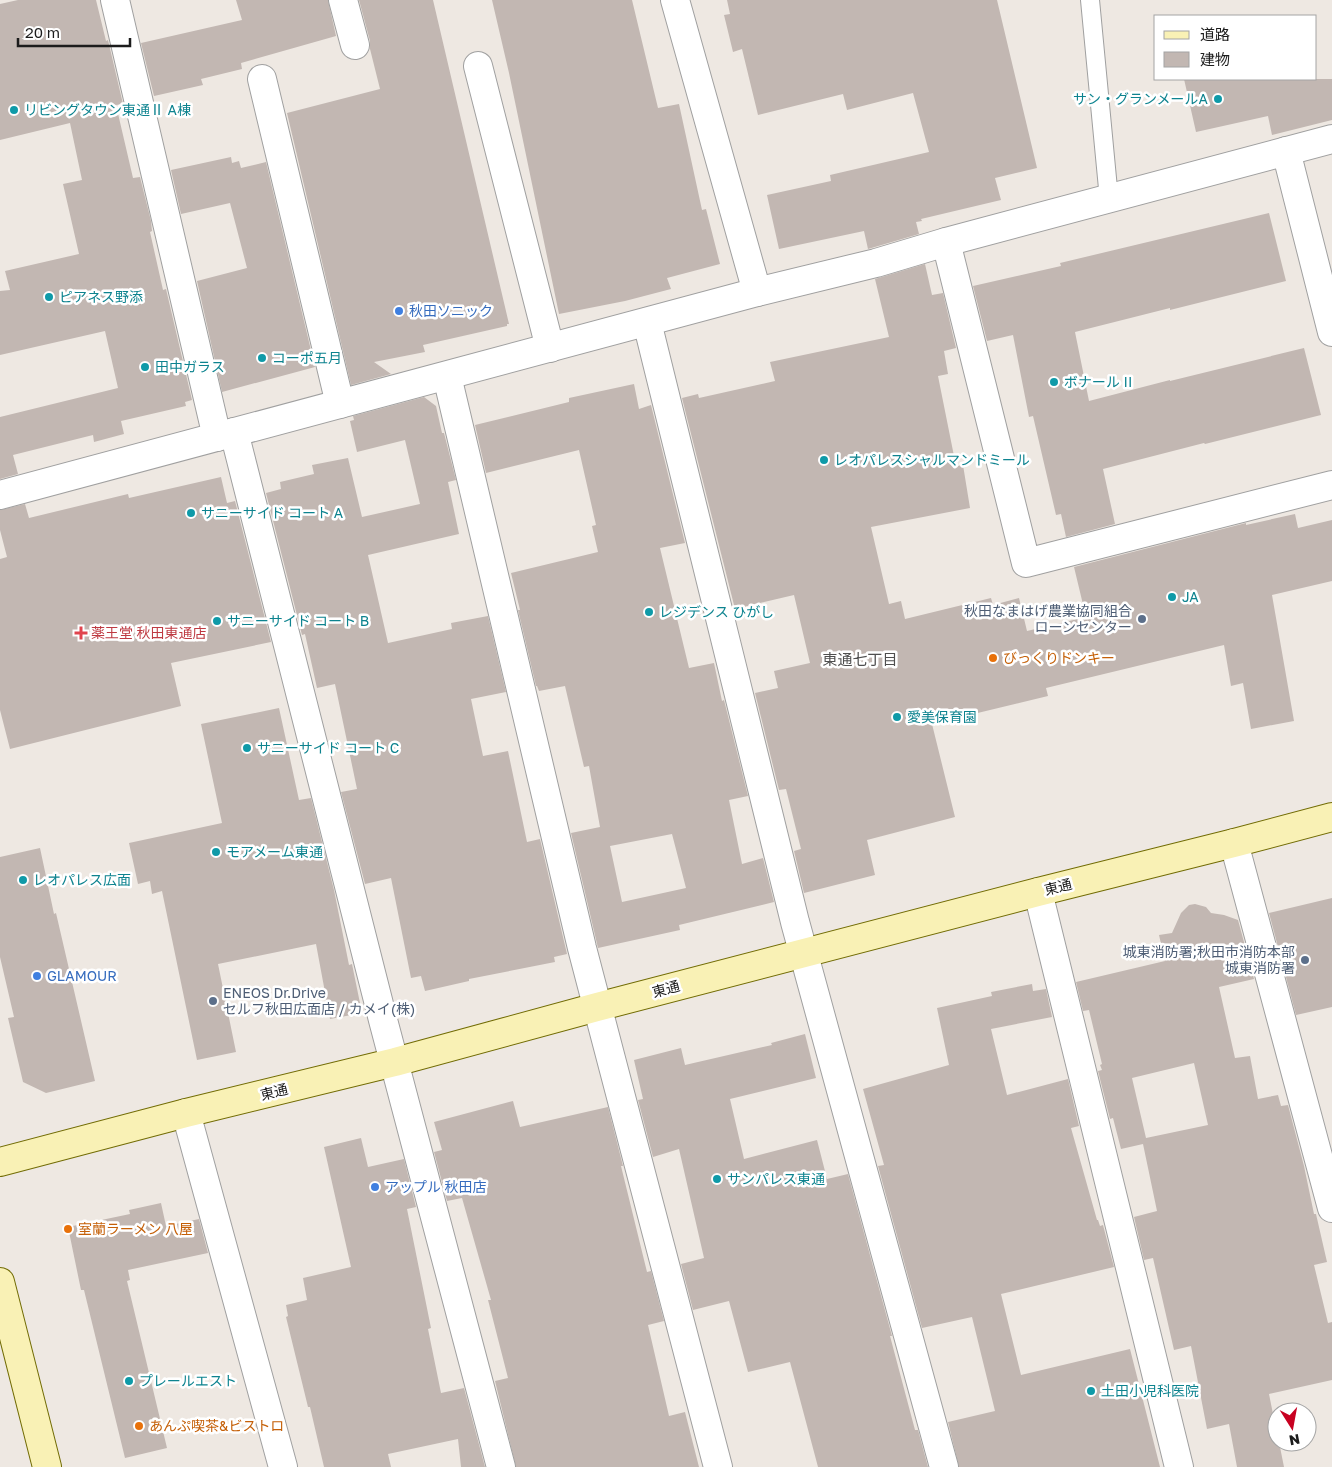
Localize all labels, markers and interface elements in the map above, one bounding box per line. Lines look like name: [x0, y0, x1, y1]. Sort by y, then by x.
scale bar: [18, 15, 130, 47]
legend: [1154, 15, 1317, 80]
text: 20 m: [25, 23, 60, 41]
text: 道路: [1200, 25, 1230, 43]
text: 建物: [1200, 50, 1230, 68]
place label: サン・グランメールA: [1073, 90, 1209, 107]
marker: サン・グランメールA: [1212, 93, 1224, 105]
place label: リビングタウン東通Ⅱ A棟: [24, 101, 191, 118]
marker: リビングタウン東通Ⅱ A棟: [8, 104, 20, 116]
place label: ピアネス野添: [59, 288, 143, 305]
marker: ピアネス野添: [43, 291, 55, 303]
place label: 秋田ソニック: [409, 302, 493, 319]
marker: 秋田ソニック: [393, 305, 405, 317]
place label: コーポ五月: [272, 349, 342, 366]
marker: コーポ五月: [256, 352, 268, 364]
place label: 田中ガラス: [155, 358, 225, 375]
marker: 田中ガラス: [139, 361, 151, 373]
place label: ボナール II: [1064, 373, 1132, 390]
marker: ボナール II: [1048, 376, 1060, 388]
place label: レオパレスシャルマンドミール: [834, 451, 1030, 468]
marker: レオパレスシャルマンドミール: [818, 454, 830, 466]
place label: サニーサイド コート A: [201, 504, 344, 521]
marker: サニーサイド コート A: [185, 507, 197, 519]
place label: JA: [1182, 588, 1199, 605]
marker: JA: [1166, 591, 1178, 603]
place label: 秋田なまはげ農業協同組合 ローンセンター: [964, 602, 1132, 635]
place label: レジデンス ひがし: [659, 603, 774, 620]
marker: レジデンス ひがし: [643, 606, 655, 618]
place label: サニーサイド コート B: [227, 612, 369, 629]
marker: 秋田なまはげ農業協同組合 ローンセンター: [1136, 613, 1148, 625]
marker: サニーサイド コート B: [211, 615, 223, 627]
place label: 薬王堂 秋田東通店: [91, 624, 207, 641]
marker: 薬王堂 秋田東通店: [75, 627, 87, 639]
place label: びっくりドンキー: [1003, 649, 1115, 666]
district label: 東通七丁目: [822, 650, 898, 668]
marker: びっくりドンキー: [987, 652, 999, 664]
place label: 愛美保育園: [907, 708, 977, 725]
marker: 愛美保育園: [891, 711, 903, 723]
place label: サニーサイド コート C: [257, 739, 399, 756]
marker: サニーサイド コート C: [241, 742, 253, 754]
place label: モアメーム東通: [226, 843, 323, 860]
marker: モアメーム東通: [210, 846, 222, 858]
place label: レオパレス広面: [33, 871, 131, 888]
marker: レオパレス広面: [17, 874, 29, 886]
street label: 東通: [1042, 875, 1074, 898]
place label: 城東消防署;秋田市消防本部 城東消防署: [1123, 943, 1295, 976]
marker: 城東消防署;秋田市消防本部 城東消防署: [1299, 954, 1311, 966]
place label: GLAMOUR: [47, 967, 117, 984]
marker: GLAMOUR: [31, 970, 43, 982]
street label: 東通: [650, 977, 682, 1000]
place label: ENEOS Dr.Drive セルフ秋田広面店 / カメイ(株): [223, 984, 415, 1017]
marker: ENEOS Dr.Drive セルフ秋田広面店 / カメイ(株): [207, 995, 219, 1007]
street label: 東通: [258, 1080, 290, 1103]
place label: サンパレス東通: [727, 1170, 825, 1187]
marker: サンパレス東通: [711, 1173, 723, 1185]
place label: アップル 秋田店: [385, 1178, 487, 1195]
marker: アップル 秋田店: [369, 1181, 381, 1193]
place label: 室蘭ラーメン 八屋: [78, 1220, 193, 1237]
marker: 室蘭ラーメン 八屋: [62, 1223, 74, 1235]
place label: プレールエスト: [139, 1372, 237, 1389]
marker: プレールエスト: [123, 1375, 135, 1387]
place label: 土田小児科医院: [1101, 1382, 1199, 1399]
marker: 土田小児科医院: [1085, 1385, 1097, 1397]
north arrow: [1267, 1402, 1317, 1452]
place label: あんぷ喫茶&ビストロ: [149, 1417, 284, 1434]
marker: あんぷ喫茶&ビストロ: [133, 1420, 145, 1432]
text: N: [1288, 1431, 1301, 1450]

